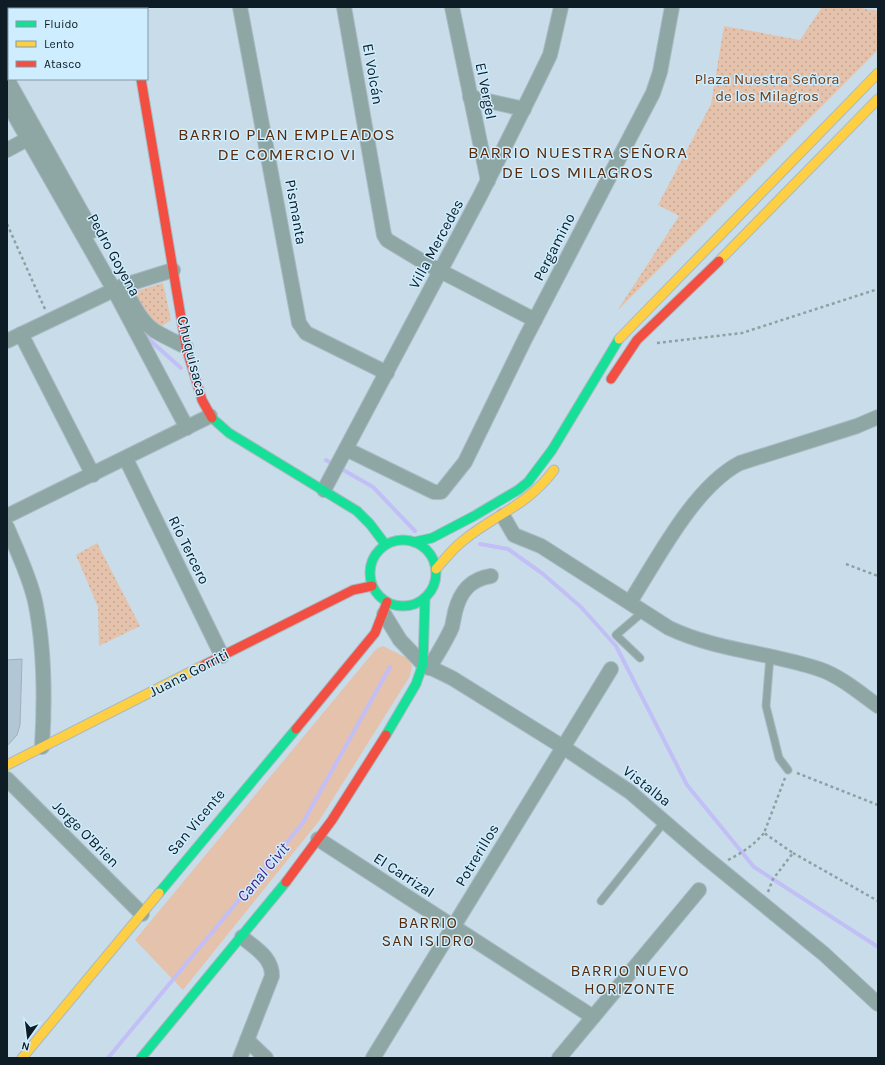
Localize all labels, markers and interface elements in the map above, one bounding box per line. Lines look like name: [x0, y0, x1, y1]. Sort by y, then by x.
legend: [8, 8, 148, 80]
text: Fluido: [44, 17, 78, 31]
text: Lento: [44, 37, 74, 51]
street label: El Volcán: [359, 42, 387, 106]
text: Atasco: [44, 57, 81, 71]
street label: El Vergel: [472, 61, 500, 121]
park label: Plaza Nuestra Señora de los Milagros: [694, 70, 840, 105]
district label: BARRIO PLAN EMPLEADOS DE COMERCIO VI: [178, 124, 396, 164]
district label: BARRIO NUESTRA SEÑORA DE LOS MILAGROS: [468, 142, 688, 182]
street label: Pismanta: [281, 178, 311, 246]
street label: Villa Mercedes: [405, 196, 467, 292]
street label: Pedro Goyena: [84, 210, 144, 300]
street label: Pergamino: [529, 210, 579, 284]
street label: Chuquisaca: [173, 314, 211, 398]
street label: Río Tercero: [165, 513, 213, 587]
street label: Juana Gorriti: [146, 645, 232, 701]
street label: Vistalba: [619, 762, 675, 810]
street label: San Vicente: [163, 785, 229, 859]
street label: Jorge O'Brien: [49, 797, 123, 871]
street label: Potrerillos: [451, 821, 503, 889]
water label: Canal Civit: [233, 838, 294, 905]
street label: El Carrizal: [370, 849, 438, 901]
district label: BARRIO SAN ISIDRO: [382, 913, 474, 950]
district label: BARRIO NUEVO HORIZONTE: [571, 961, 689, 998]
north arrow: [8, 1017, 48, 1057]
text: N: [20, 1039, 31, 1053]

